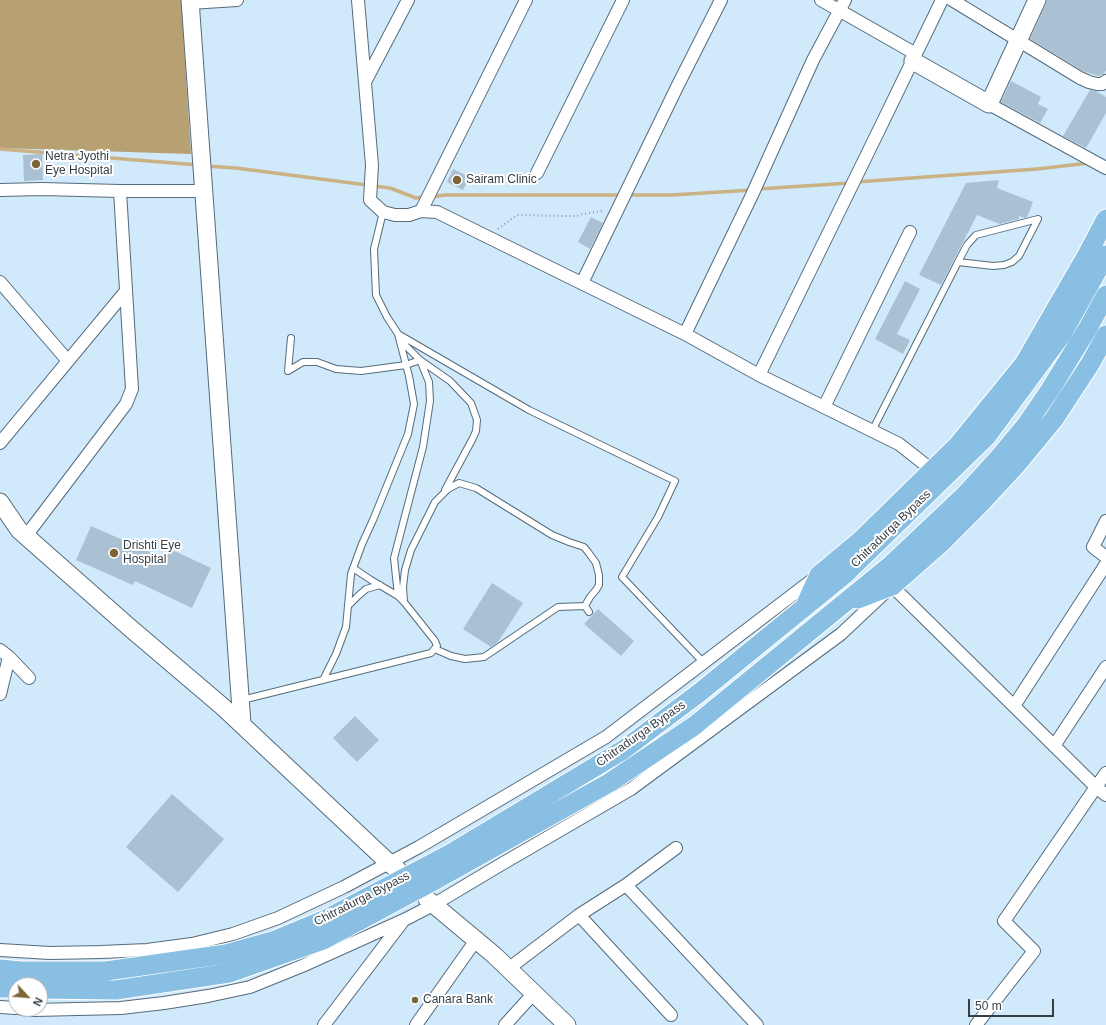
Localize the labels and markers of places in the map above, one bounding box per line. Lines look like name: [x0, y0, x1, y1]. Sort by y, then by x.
place label: Netra Jyothi Eye Hospital: [45, 150, 112, 178]
marker: Netra Jyothi Eye Hospital: [30, 158, 42, 170]
place label: Sairam Clinic: [466, 173, 537, 187]
marker: Sairam Clinic: [451, 174, 463, 186]
place label: Drishti Eye Hospital: [123, 539, 181, 567]
marker: Drishti Eye Hospital: [108, 547, 120, 559]
place label: Canara Bank: [423, 993, 493, 1007]
marker: Canara Bank: [410, 995, 420, 1005]

